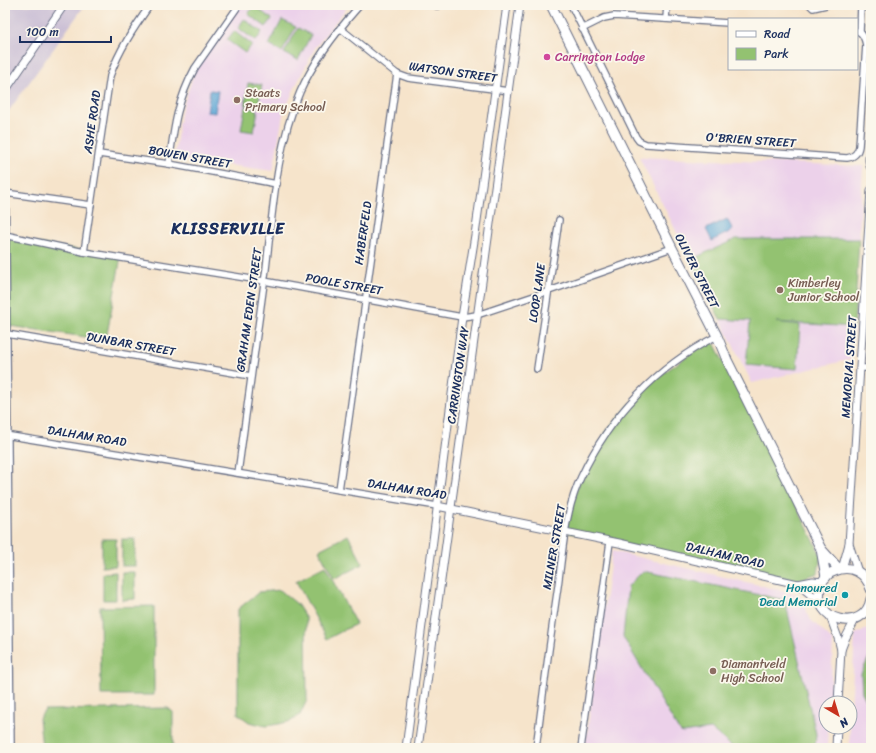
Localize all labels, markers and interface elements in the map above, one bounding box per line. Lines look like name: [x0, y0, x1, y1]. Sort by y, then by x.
scale bar: [20, 18, 111, 44]
legend: [728, 18, 858, 70]
text: 100 m: [26, 21, 59, 43]
text: Road: [764, 23, 791, 45]
text: Park: [764, 43, 789, 65]
place label: Carrington Lodge: [555, 46, 645, 68]
marker: Carrington Lodge: [542, 52, 552, 62]
street label: WATSON STREET: [408, 55, 499, 89]
place label: Staats Primary School: [245, 82, 326, 118]
street label: ASHE ROAD: [77, 88, 107, 156]
marker: Staats Primary School: [232, 95, 242, 105]
street label: O'BRIEN STREET: [705, 126, 798, 154]
street label: BOWEN STREET: [147, 139, 235, 175]
street label: HABERFELD: [348, 200, 378, 266]
district label: KLISSERVILLE: [170, 214, 285, 243]
street label: OLIVER STREET: [669, 229, 726, 314]
street label: GRAHAM EDEN STREET: [229, 245, 269, 373]
street label: LOOP LANE: [522, 261, 552, 324]
street label: POOLE STREET: [304, 266, 385, 302]
place label: Kimberley Junior School: [787, 272, 860, 308]
marker: Kimberley Junior School: [775, 285, 785, 295]
street label: MEMORIAL STREET: [834, 315, 864, 419]
street label: CARRINGTON WAY: [440, 324, 476, 425]
street label: DUNBAR STREET: [85, 325, 178, 363]
street label: DALHAM ROAD: [46, 419, 128, 453]
street label: DALHAM ROAD: [366, 472, 448, 506]
street label: MILNER STREET: [536, 502, 572, 591]
street label: DALHAM ROAD: [684, 535, 766, 575]
place label: Honoured Dead Memorial: [759, 577, 838, 613]
marker: Honoured Dead Memorial: [840, 590, 850, 600]
place label: Diamantveld High School: [721, 653, 786, 689]
marker: Diamantveld High School: [708, 666, 718, 676]
north arrow: [818, 695, 858, 735]
text: N: [835, 712, 853, 733]

